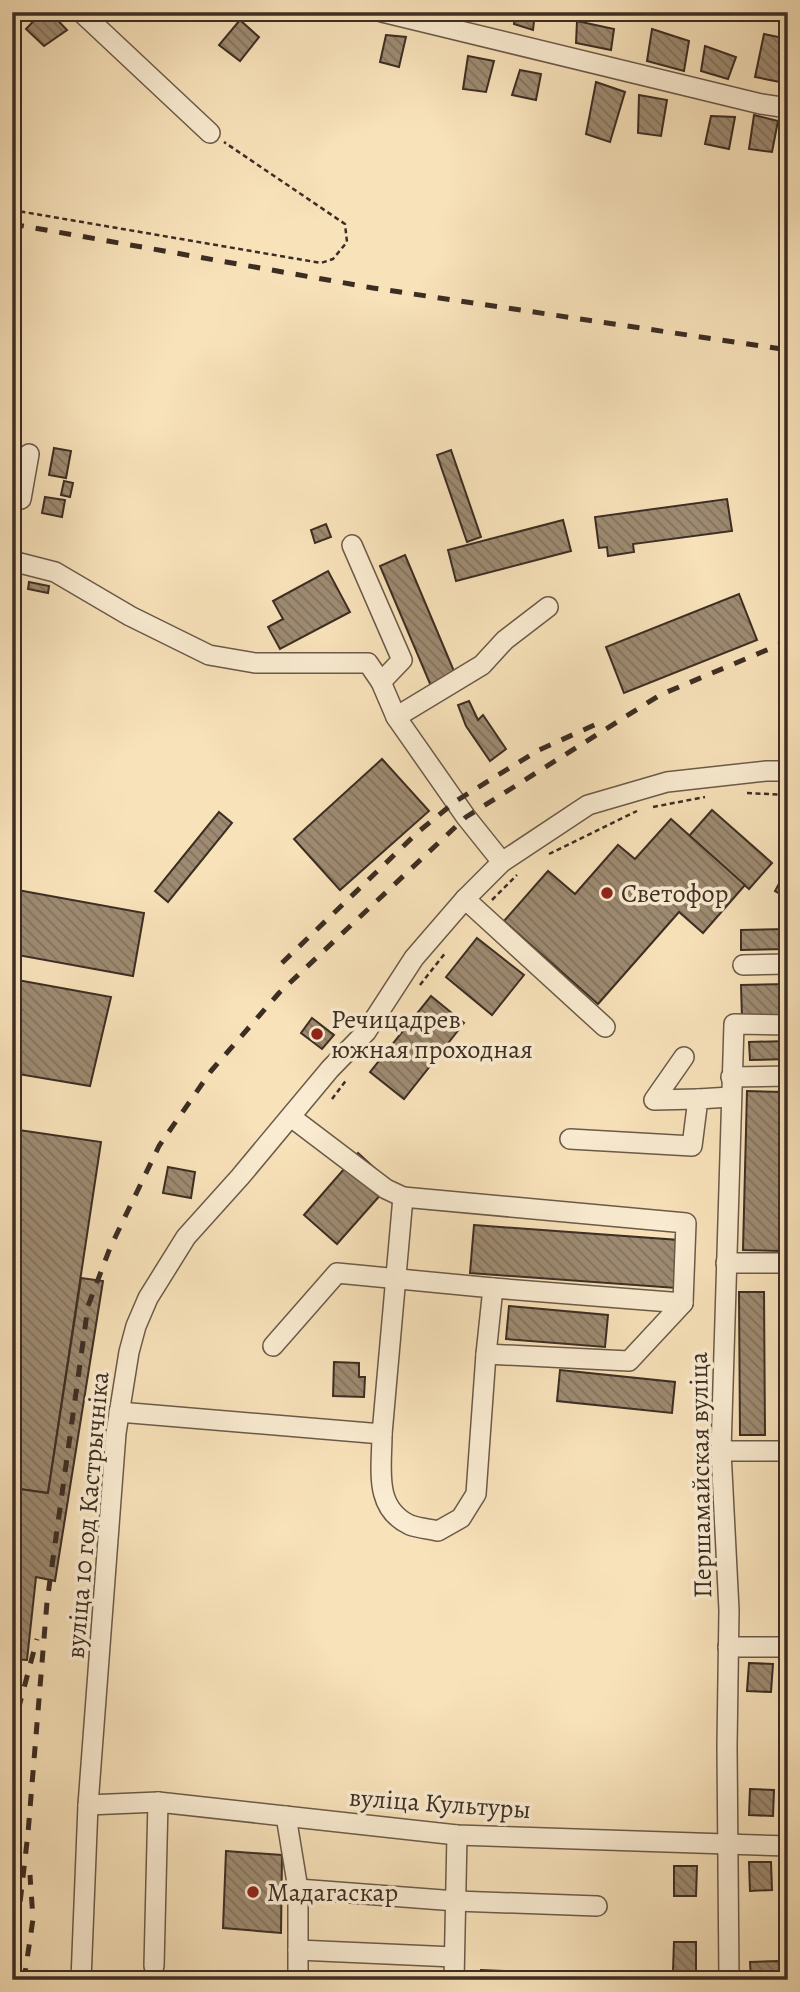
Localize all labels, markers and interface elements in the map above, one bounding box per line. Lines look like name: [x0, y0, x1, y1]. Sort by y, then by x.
place label: Светофор: [621, 876, 728, 911]
marker: Светофор: [599, 885, 615, 901]
place label: Речицадрев южная проходная: [331, 1002, 533, 1067]
marker: Речицадрев южная проходная: [309, 1026, 325, 1042]
street label: Першамайская вуліца: [681, 1352, 720, 1598]
street label: вуліца 10 год Кастрычніка: [58, 1370, 117, 1660]
street label: вуліца Культуры: [348, 1780, 532, 1827]
place label: Мадагаскар: [267, 1875, 398, 1910]
marker: Мадагаскар: [245, 1884, 261, 1900]

